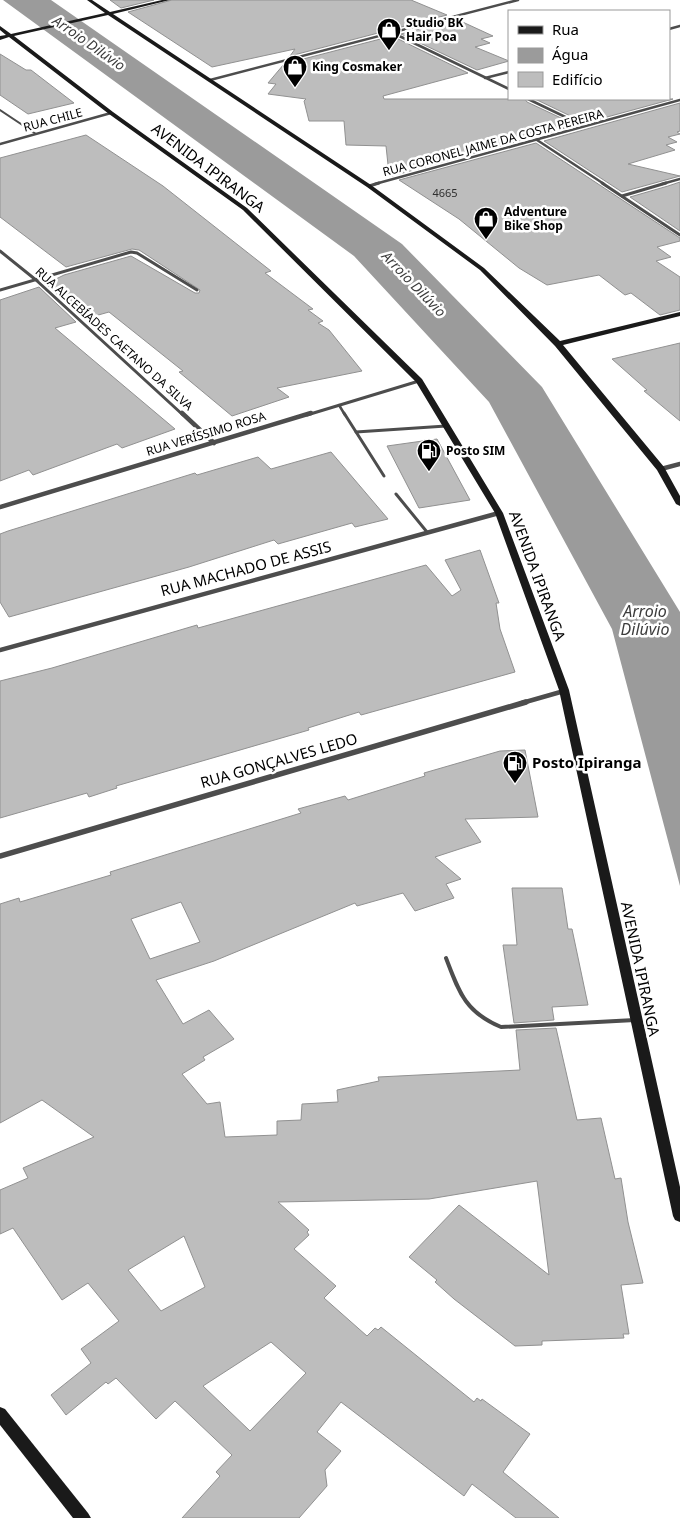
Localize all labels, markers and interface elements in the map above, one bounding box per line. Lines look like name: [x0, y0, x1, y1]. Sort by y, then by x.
water label: Arroio Dilúvio: [48, 10, 129, 75]
legend: [508, 10, 670, 100]
place label: Studio BK Hair Poa: [406, 14, 463, 45]
shop icon: Studio BK Hair Poa: [376, 17, 402, 51]
text: Rua: [552, 19, 579, 39]
text: Água: [552, 44, 589, 64]
shop icon: King Cosmaker: [282, 54, 308, 88]
place label: King Cosmaker: [312, 58, 403, 75]
text: Edifício: [552, 69, 603, 89]
street label: RUA CHILE: [21, 103, 84, 136]
street label: RUA CORONEL JAIME DA COSTA PEREIRA: [381, 105, 605, 180]
street label: AVENIDA IPIRANGA: [148, 118, 270, 217]
house number: 4665: [432, 185, 458, 200]
place label: Adventure Bike Shop: [504, 203, 567, 234]
shop icon: Adventure Bike Shop: [473, 206, 499, 240]
water label: Arroio Dilúvio: [377, 246, 451, 321]
street label: RUA ALCEBÍADES CAETANO DA SILVA: [32, 263, 197, 414]
street label: RUA VERÍSSIMO ROSA: [144, 407, 268, 460]
fuel station icon: Posto SIM: [416, 438, 442, 472]
place label: Posto SIM: [446, 442, 505, 459]
street label: AVENIDA IPIRANGA: [505, 508, 571, 644]
street label: RUA MACHADO DE ASSIS: [158, 536, 333, 600]
water label: Arroio Dilúvio: [621, 600, 669, 640]
street label: RUA GONÇALVES LEDO: [198, 728, 360, 792]
fuel station icon: Posto Ipiranga: [502, 750, 528, 784]
place label: Posto Ipiranga: [532, 752, 641, 772]
street label: AVENIDA IPIRANGA: [617, 900, 665, 1038]

